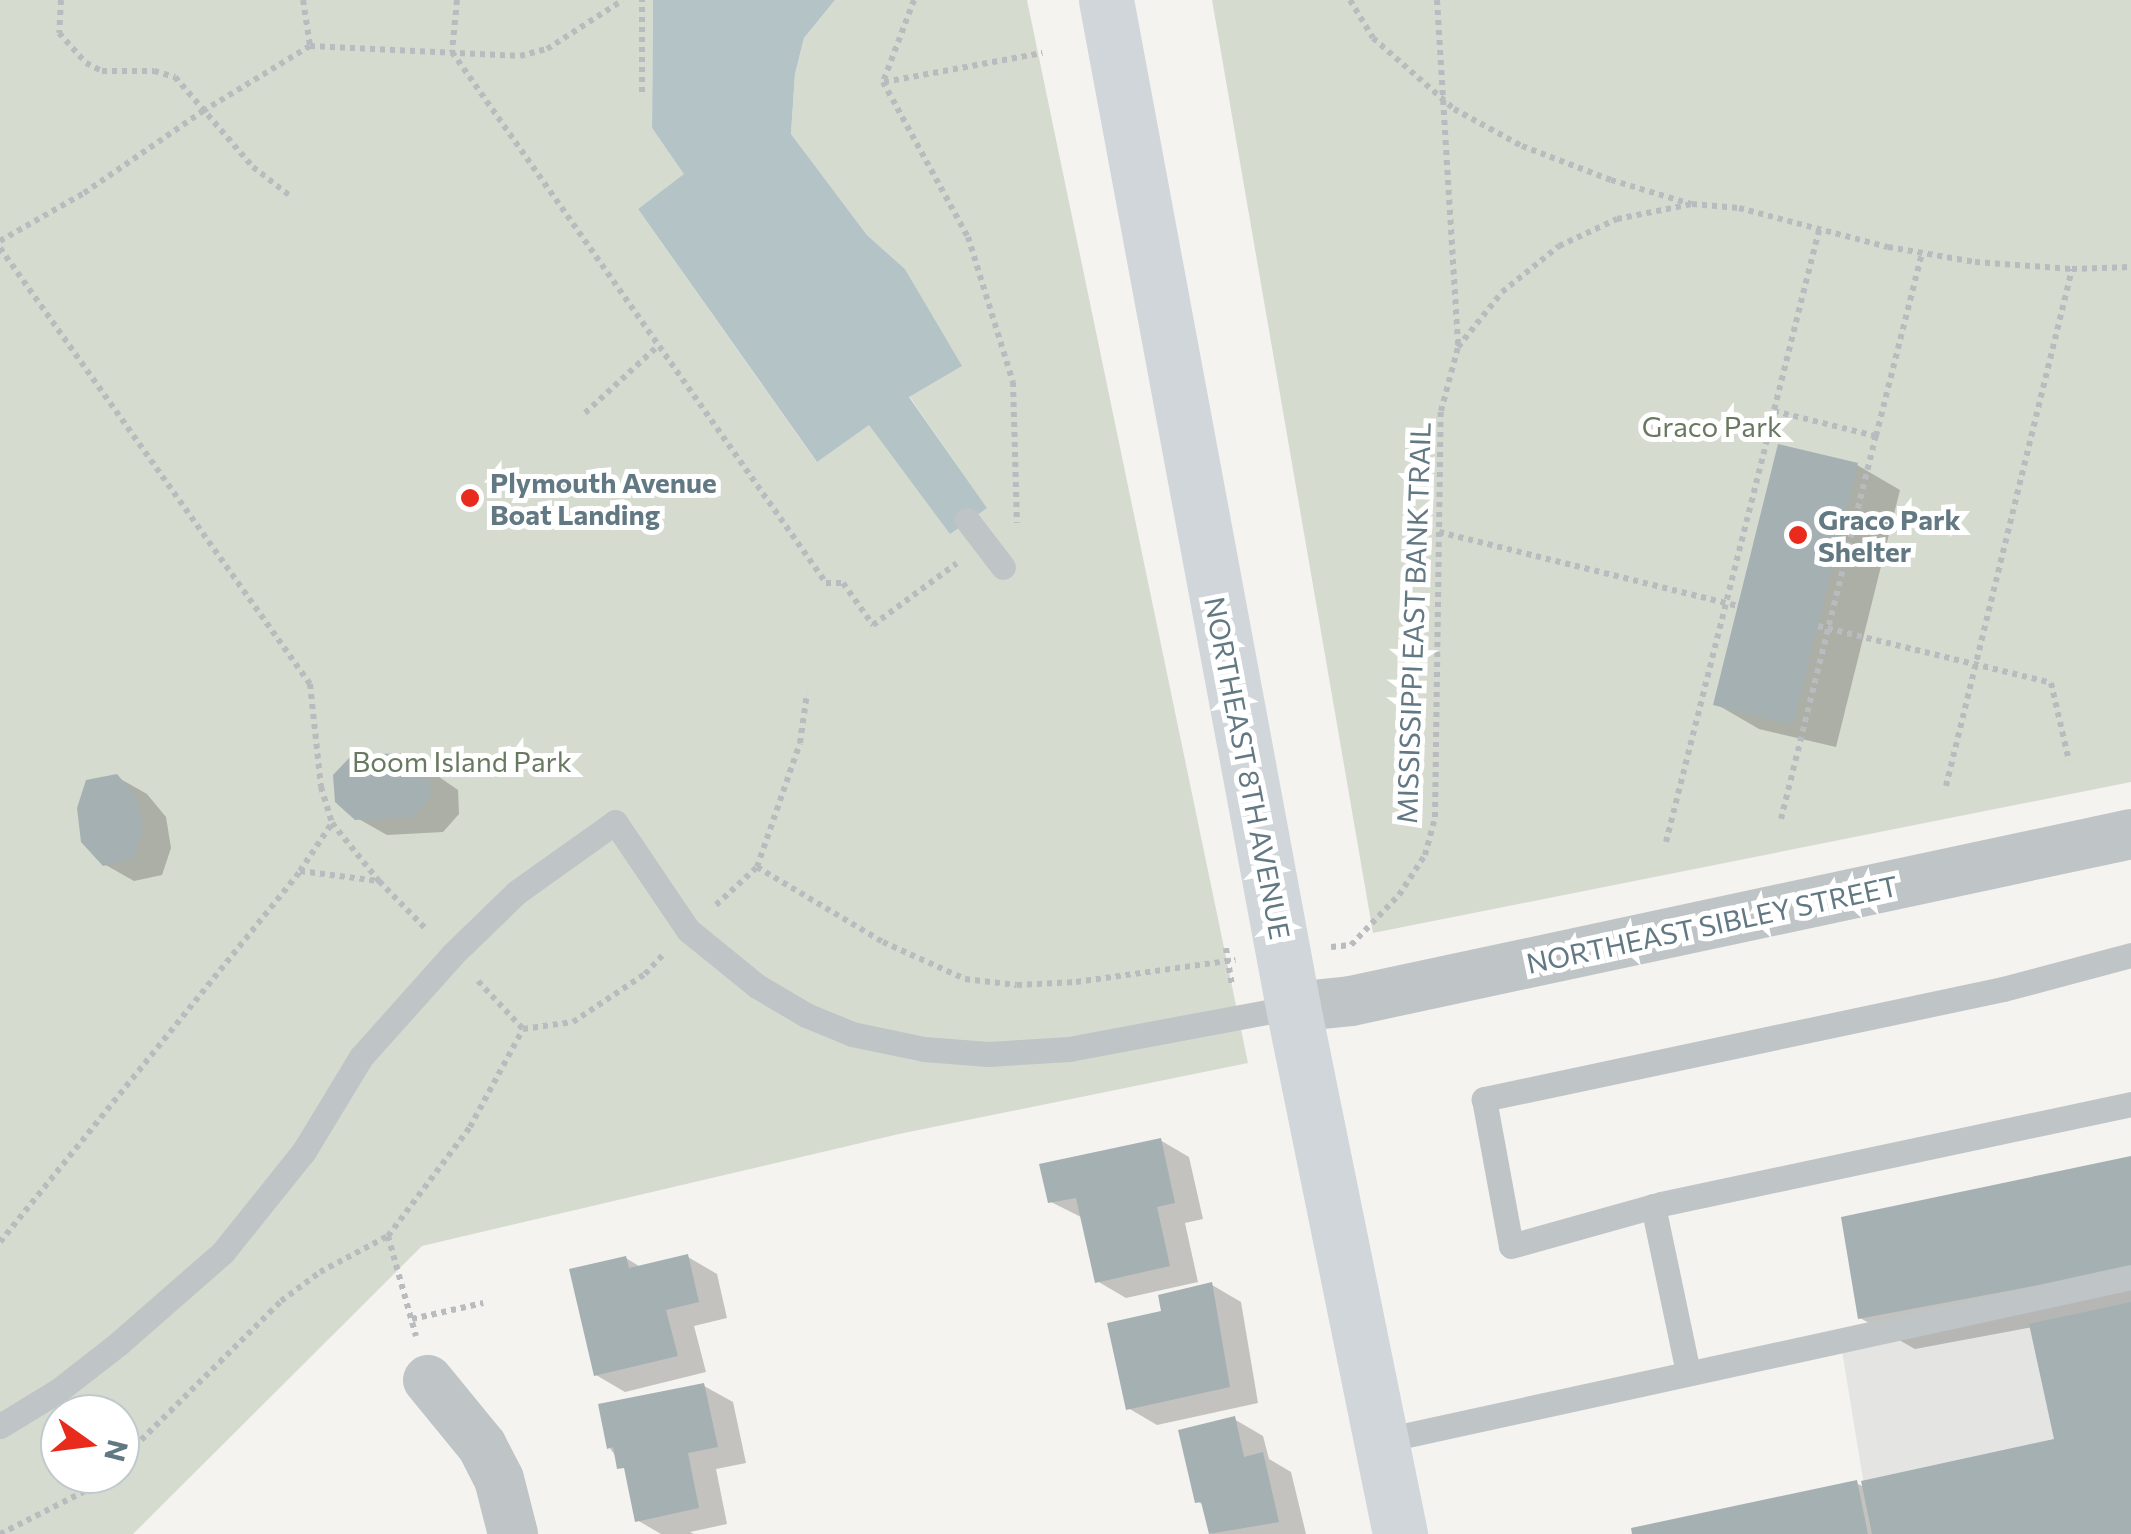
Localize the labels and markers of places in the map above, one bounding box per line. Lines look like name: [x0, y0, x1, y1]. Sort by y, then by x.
place label: Plymouth Avenue Boat Landing: [490, 465, 717, 531]
marker: Plymouth Avenue Boat Landing: [459, 487, 481, 509]
place label: Graco Park Shelter: [1818, 502, 1961, 568]
marker: Graco Park Shelter: [1787, 524, 1809, 546]

